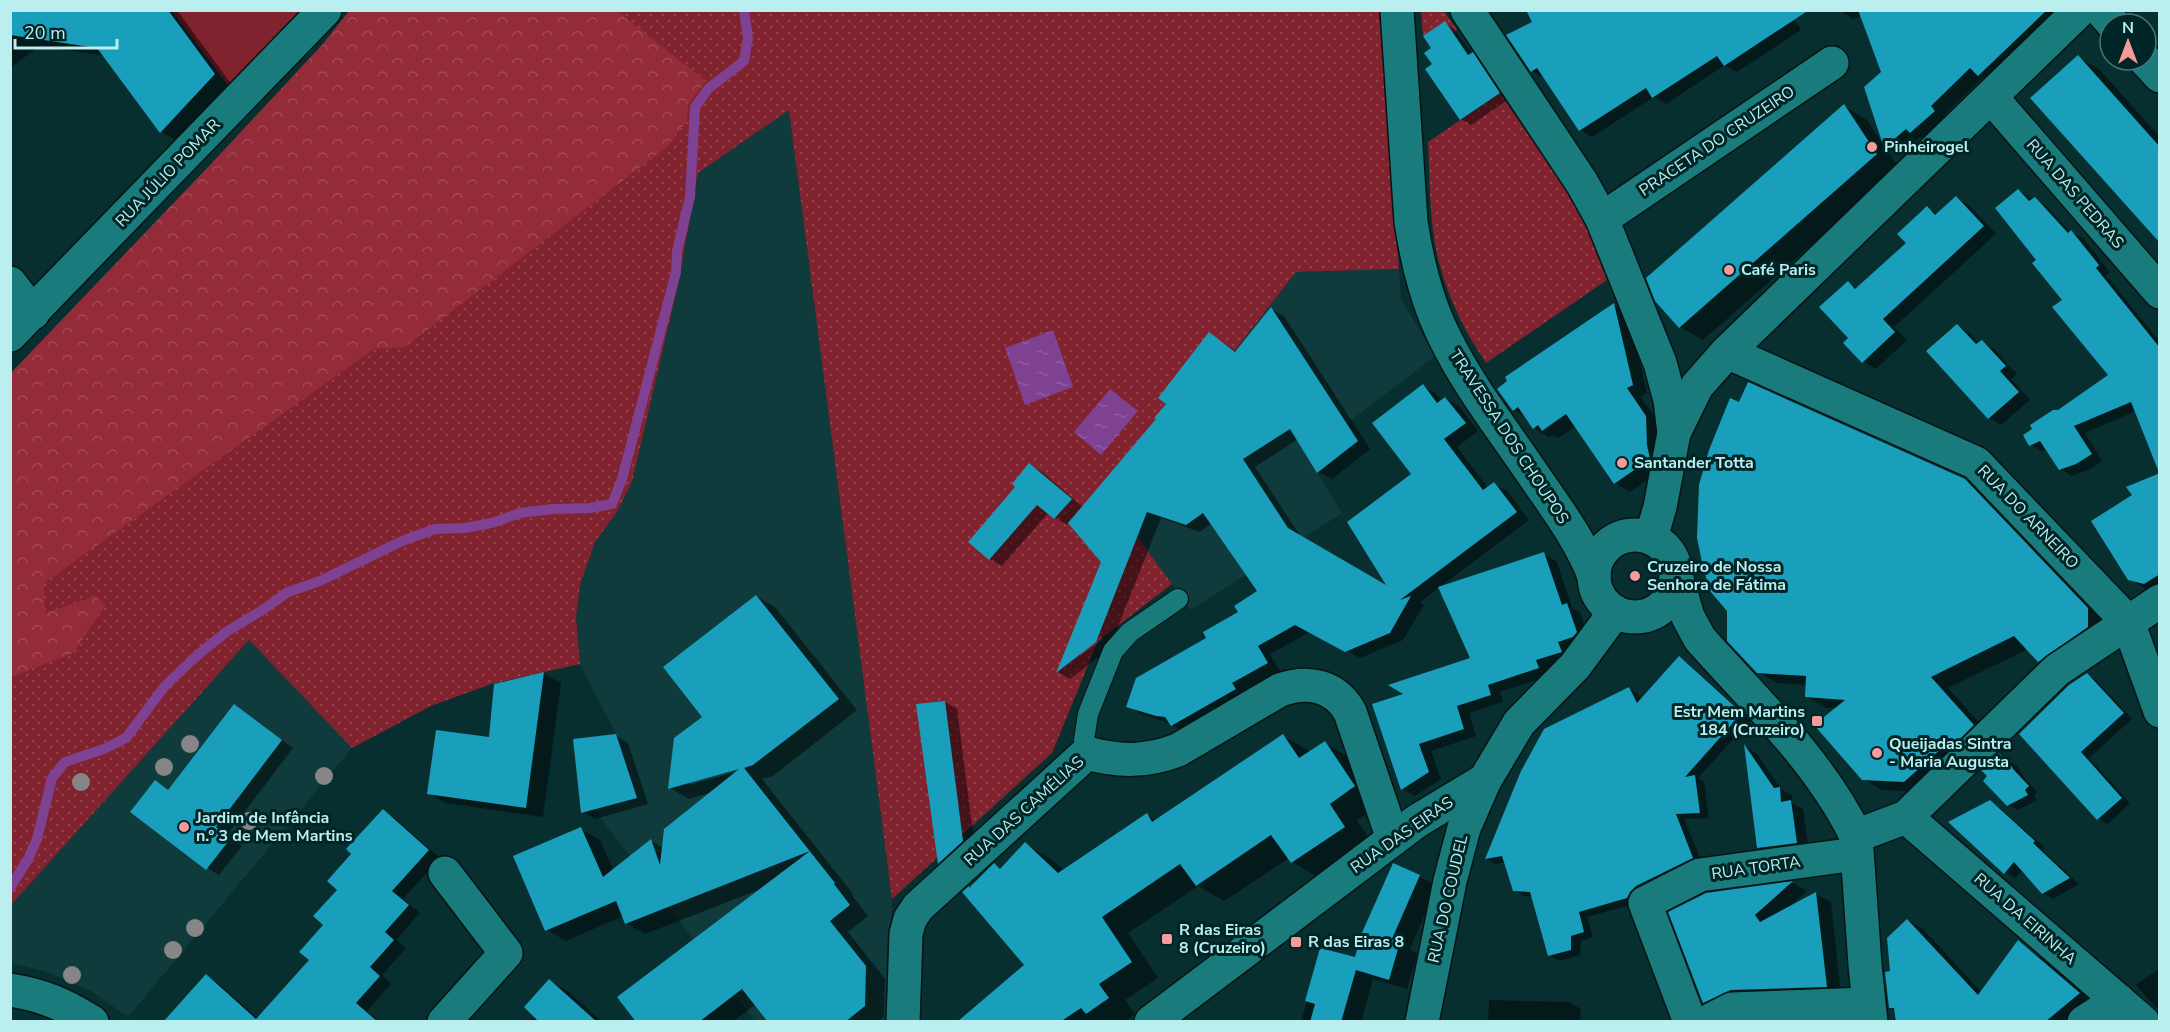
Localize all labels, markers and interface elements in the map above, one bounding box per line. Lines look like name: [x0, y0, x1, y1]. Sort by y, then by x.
scale bar: [15, 12, 117, 50]
north arrow: [2098, 12, 2158, 72]
text: N: [2122, 17, 2134, 39]
text: 20 m: [24, 21, 66, 45]
street label: PRACETA DO CRUZEIRO: [1635, 81, 1799, 201]
street label: RUA JÚLIO POMAR: [111, 114, 226, 232]
street label: RUA DAS PEDRAS: [2021, 135, 2129, 254]
place label: Pinheirogel: [1884, 136, 1969, 158]
marker: Pinheirogel: [1865, 140, 1879, 154]
place label: Café Paris: [1741, 259, 1816, 281]
marker: Café Paris: [1722, 263, 1736, 277]
street label: TRAVESSA DOS CHOUPOS: [1444, 346, 1574, 529]
place label: Santander Totta: [1634, 452, 1754, 474]
marker: Santander Totta: [1615, 456, 1629, 470]
street label: RUA DO ARNEIRO: [1973, 460, 2083, 574]
place label: Cruzeiro de Nossa Senhora de Fátima: [1647, 556, 1786, 596]
marker: Cruzeiro de Nossa Senhora de Fátima: [1628, 569, 1642, 583]
place label: Estr Mem Martins 184 (Cruzeiro): [1673, 701, 1805, 741]
marker: Estr Mem Martins 184 (Cruzeiro): [1810, 714, 1824, 728]
place label: Queijadas Sintra - Maria Augusta: [1889, 733, 2012, 773]
marker: Queijadas Sintra - Maria Augusta: [1870, 746, 1884, 760]
street label: RUA DAS CAMÉLIAS: [959, 751, 1089, 871]
street label: RUA DAS EIRAS: [1346, 791, 1458, 879]
place label: Jardim de Infância n.º 3 de Mem Martins: [195, 807, 353, 847]
marker: Jardim de Infância n.º 3 de Mem Martins: [177, 820, 191, 834]
street label: RUA DO COUDEL: [1423, 833, 1473, 965]
street label: RUA TORTA: [1710, 851, 1802, 885]
street label: RUA DA EIRINHA: [1969, 868, 2081, 970]
place label: R das Eiras 8 (Cruzeiro): [1179, 919, 1266, 959]
place label: R das Eiras 8: [1308, 931, 1404, 953]
marker: R das Eiras 8 (Cruzeiro): [1160, 932, 1174, 946]
marker: R das Eiras 8: [1289, 935, 1303, 949]

